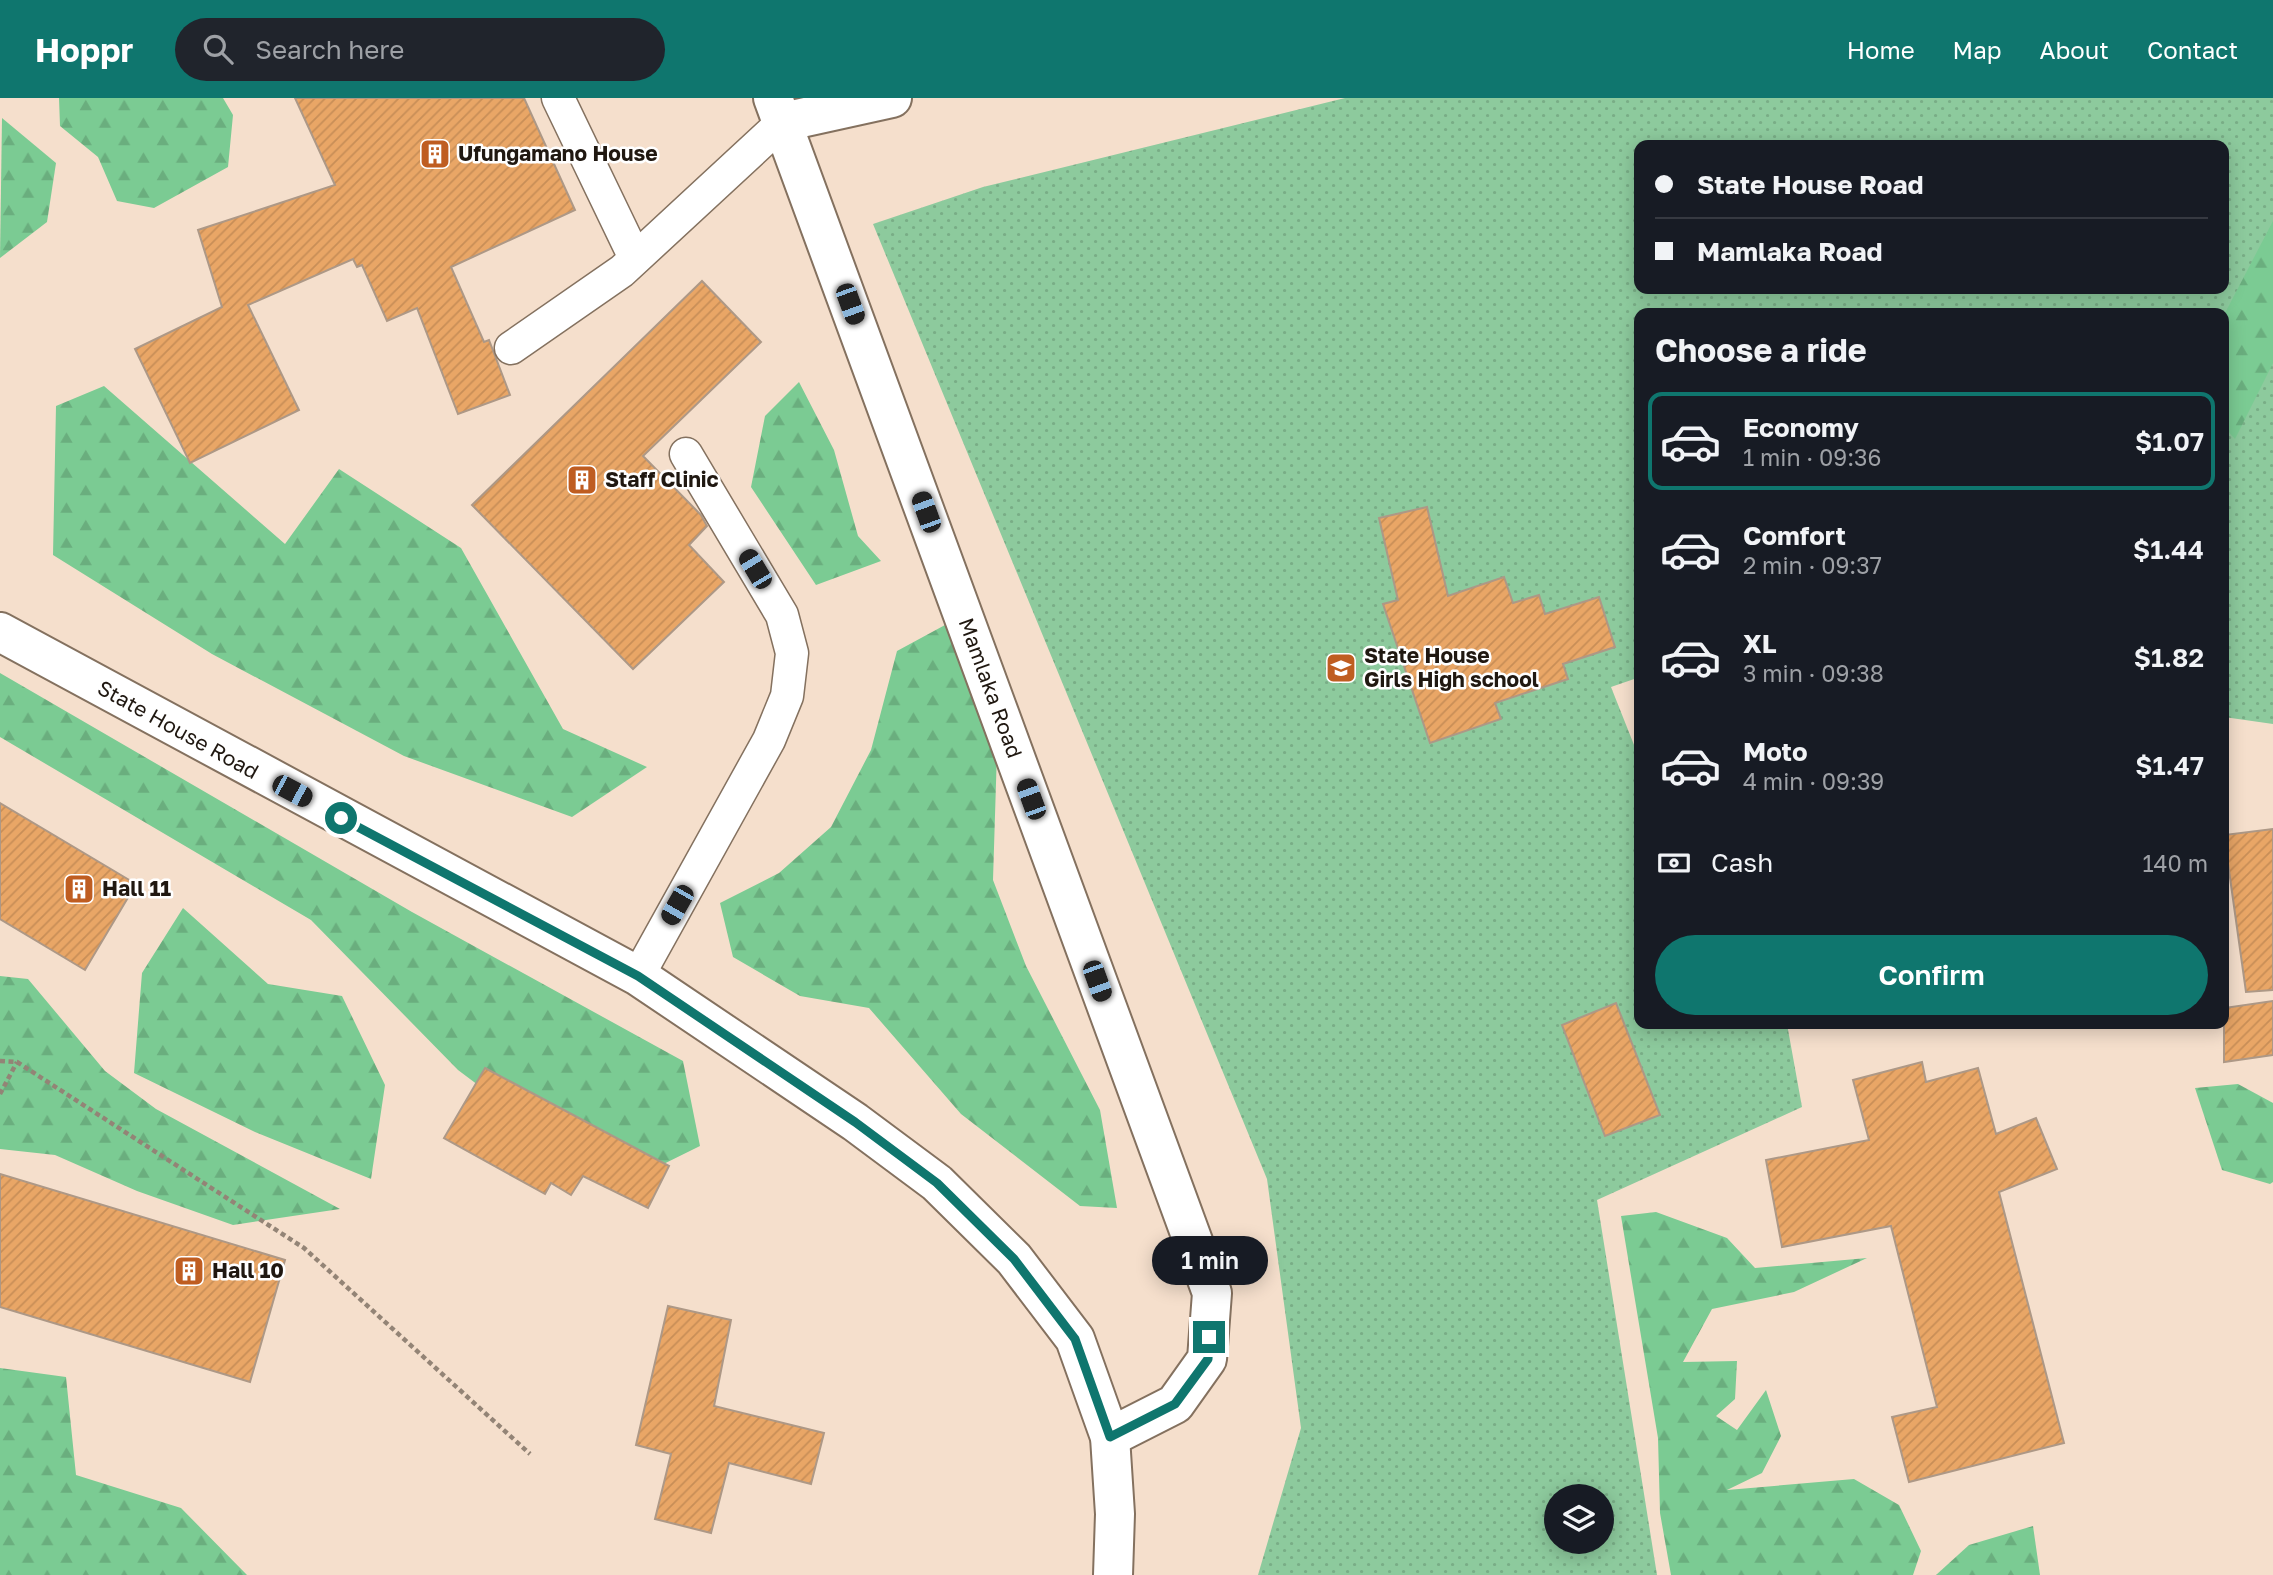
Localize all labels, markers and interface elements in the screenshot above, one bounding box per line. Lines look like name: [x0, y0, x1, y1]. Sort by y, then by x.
search box: [175, 18, 665, 81]
text: Hoppr: [35, 30, 133, 69]
icon: search: [199, 30, 237, 68]
text: Search here: [255, 34, 404, 65]
text: Home: [1847, 35, 1915, 64]
text: Map: [1953, 35, 2002, 64]
text: About: [2040, 35, 2109, 64]
text: Contact: [2147, 35, 2238, 64]
building icon: Ufungamano House: [418, 137, 452, 171]
place label: Ufungamano House: [458, 140, 658, 166]
text: State House Road: [1697, 169, 1923, 200]
text: Mamlaka Road: [1697, 236, 1883, 267]
car: [833, 281, 868, 327]
text: Choose a ride: [1655, 331, 1867, 369]
icon: car: [1659, 410, 1722, 473]
text: Economy: [1743, 412, 1859, 443]
text: $1.07: [2135, 426, 2204, 457]
text: 1 min · 09:36: [1743, 443, 1881, 471]
building icon: Staff Clinic: [565, 463, 599, 497]
place label: Staff Clinic: [605, 466, 719, 492]
car: [909, 489, 944, 535]
icon: car: [1659, 518, 1722, 581]
text: Comfort: [1743, 520, 1846, 551]
text: $1.44: [2133, 534, 2204, 565]
car: [736, 546, 775, 592]
text: 2 min · 09:37: [1743, 551, 1882, 579]
street label: Mamlaka Road: [954, 614, 1028, 761]
icon: car: [1659, 626, 1722, 689]
text: XL: [1743, 628, 1777, 659]
place label: State House Girls High school: [1364, 642, 1539, 692]
text: $1.82: [2134, 642, 2204, 673]
school or university icon: State House Girls High school: [1324, 651, 1358, 685]
text: 3 min · 09:38: [1743, 659, 1884, 687]
street label: State House Road: [93, 674, 264, 784]
icon: car: [1659, 734, 1722, 797]
text: Moto: [1743, 736, 1808, 767]
text: $1.47: [2135, 750, 2204, 781]
text: 4 min · 09:39: [1743, 767, 1884, 795]
car: [269, 772, 316, 810]
car: [1014, 776, 1049, 822]
route start: [325, 802, 357, 834]
icon: cash: [1655, 844, 1693, 882]
text: Cash: [1711, 847, 1773, 878]
text: 140 m: [2142, 849, 2208, 877]
building icon: Hall 11: [62, 872, 96, 906]
place label: Hall 11: [102, 875, 171, 901]
car: [658, 882, 697, 928]
button: Confirm: [1655, 935, 2208, 1015]
car: [1080, 958, 1115, 1004]
callout: 1 min: [1151, 1236, 1267, 1284]
text: 1 min: [1181, 1246, 1239, 1274]
building icon: Hall 10: [172, 1254, 206, 1288]
place label: Hall 10: [212, 1257, 284, 1283]
route end: [1193, 1321, 1225, 1353]
map controls: [1544, 1484, 1614, 1554]
button: layers: [1544, 1484, 1614, 1554]

